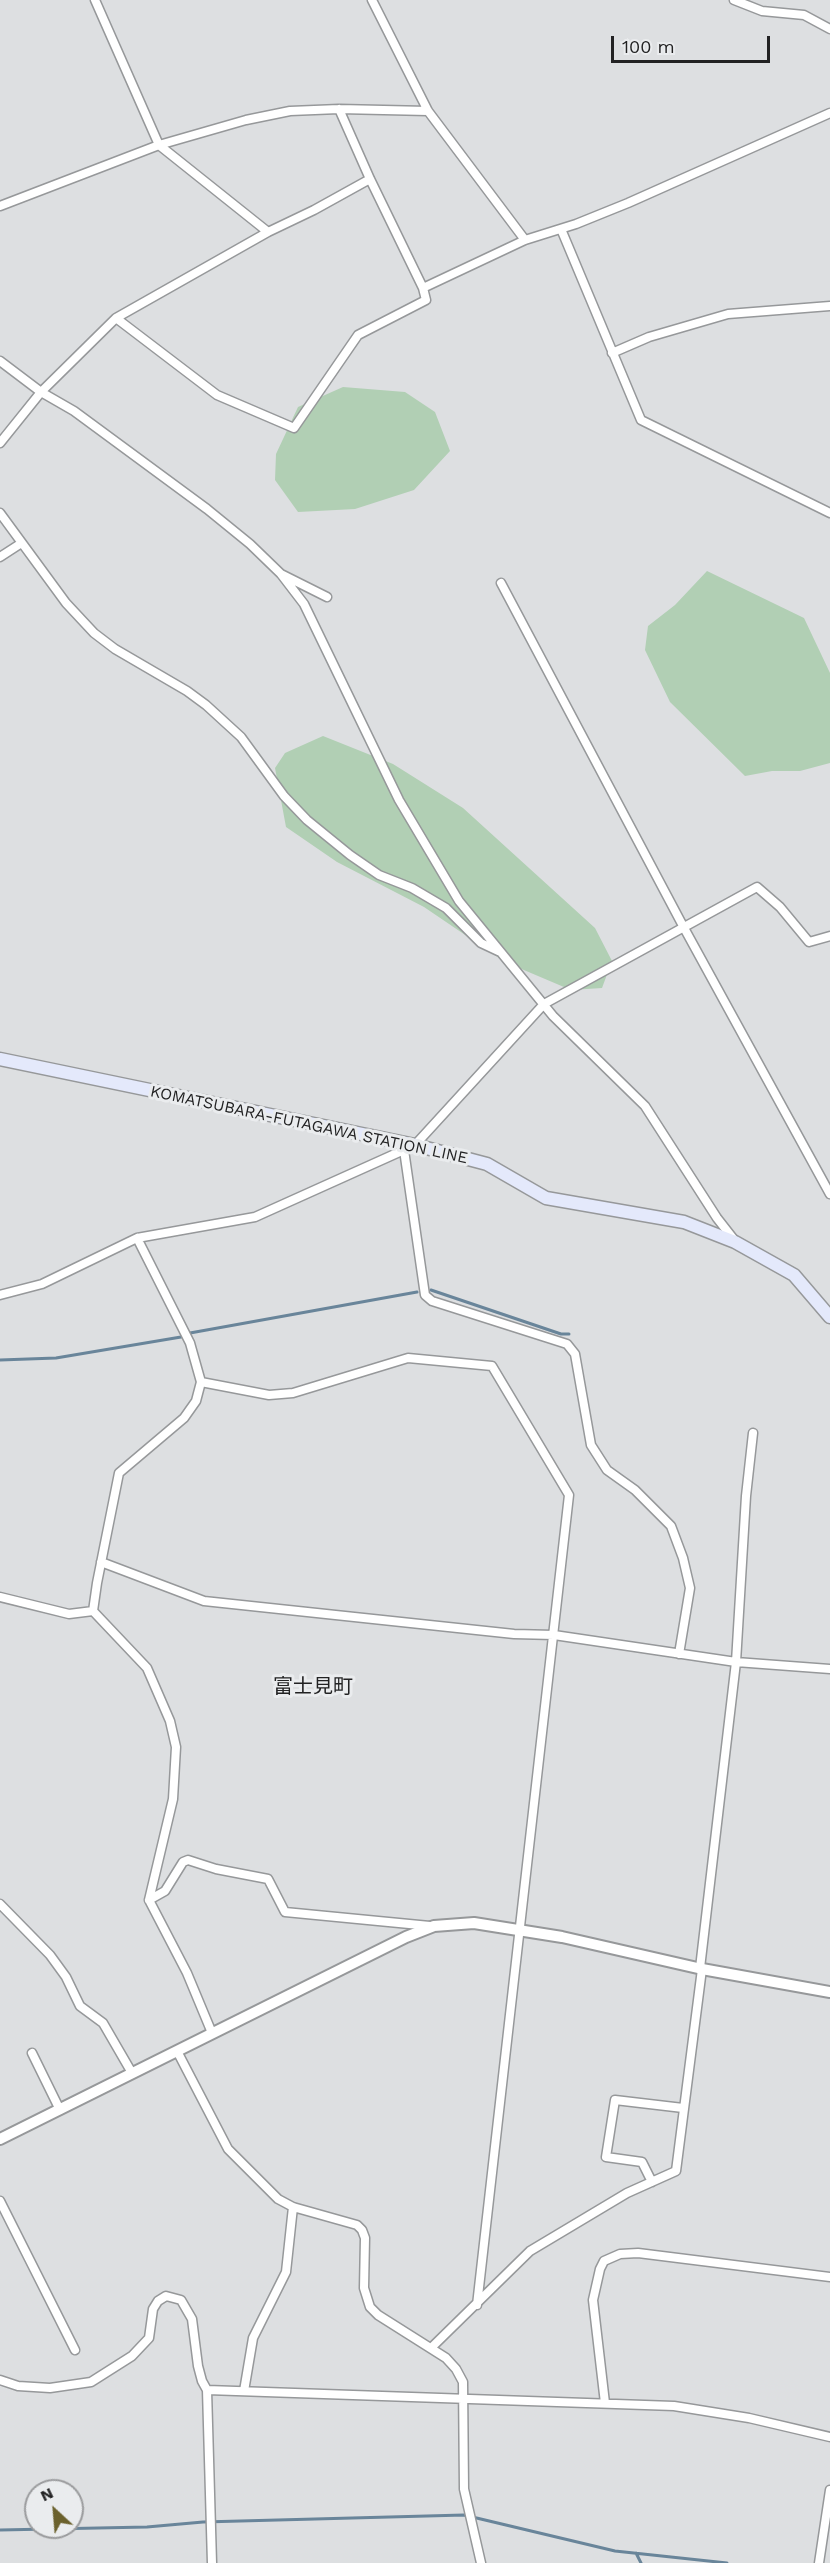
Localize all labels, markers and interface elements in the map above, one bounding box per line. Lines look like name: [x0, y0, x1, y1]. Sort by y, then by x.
scale bar: [614, 24, 773, 62]
text: 100 m: [622, 36, 675, 57]
street label: KOMATSUBARA-FUTAGAWA STATION LINE: [148, 1082, 470, 1168]
district label: 富士見町: [273, 1675, 353, 1699]
north arrow: [24, 2479, 84, 2539]
text: N: [37, 2483, 56, 2505]

